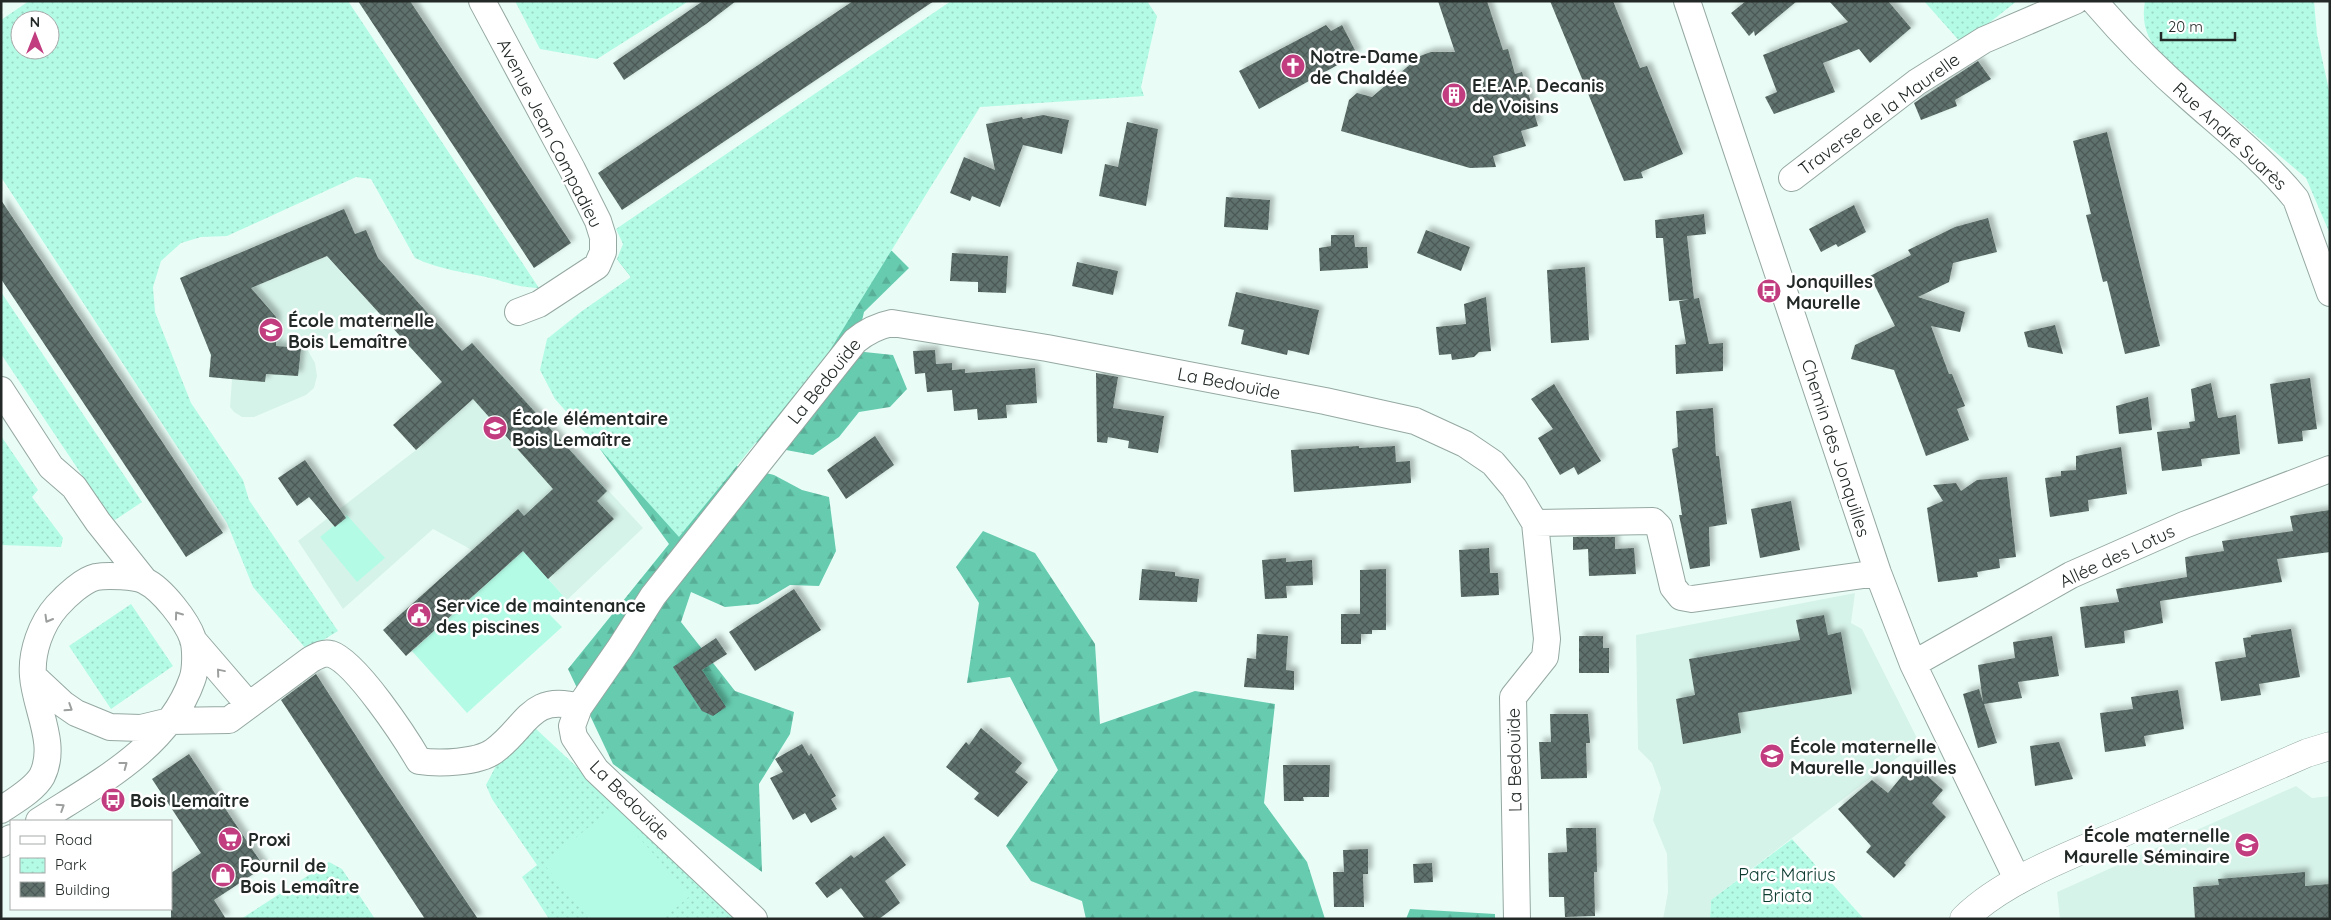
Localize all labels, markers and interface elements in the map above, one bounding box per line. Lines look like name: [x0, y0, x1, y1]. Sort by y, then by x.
north arrow: [10, 10, 60, 60]
scale bar: [2161, 10, 2235, 42]
text: N: [30, 13, 40, 31]
text: 20 m: [2168, 17, 2203, 36]
street label: Avenue Jean Compadieu: [492, 35, 608, 231]
place label: Notre-Dame de Chaldée: [1310, 45, 1418, 89]
street label: Traverse de la Maurelle: [1794, 48, 1964, 180]
church icon: Notre-Dame de Chaldée: [1280, 53, 1306, 79]
place label: E.E.A.P. Decanis de Voisins: [1472, 74, 1604, 118]
street label: Rue André Suarès: [2168, 77, 2292, 195]
building icon: E.E.A.P. Decanis de Voisins: [1441, 82, 1467, 108]
place label: Jonquilles Maurelle: [1786, 270, 1873, 314]
bus stop icon: Jonquilles Maurelle: [1756, 278, 1782, 304]
place label: École maternelle Bois Lemaître: [288, 309, 434, 353]
school or university icon: École maternelle Bois Lemaître: [258, 317, 284, 343]
street label: La Bedouïde: [782, 333, 866, 429]
street label: Chemin des Jonquilles: [1796, 356, 1876, 540]
street label: La Bedouïde: [1176, 362, 1282, 404]
place label: École élémentaire Bois Lemaître: [512, 407, 668, 451]
school or university icon: École élémentaire Bois Lemaître: [482, 415, 508, 441]
street label: Allée des Lotus: [2056, 519, 2178, 593]
place label: Service de maintenance des piscines: [436, 594, 646, 638]
public building icon: Service de maintenance des piscines: [406, 602, 432, 628]
one-way arrow: [175, 611, 184, 621]
one-way arrow: [45, 613, 55, 622]
one-way arrow: [218, 669, 226, 678]
one-way arrow: [63, 702, 73, 711]
street label: La Bedouïde: [1502, 708, 1526, 812]
place label: École maternelle Maurelle Jonquilles: [1790, 735, 1957, 779]
school or university icon: École maternelle Maurelle Jonquilles: [1759, 743, 1785, 769]
street label: La Bedouïde: [585, 755, 675, 845]
one-way arrow: [118, 762, 128, 771]
bus stop icon: Bois Lemaître: [100, 787, 126, 813]
place label: Bois Lemaître: [130, 789, 249, 812]
one-way arrow: [56, 803, 65, 813]
legend: [10, 820, 172, 910]
place label: École maternelle Maurelle Séminaire: [2064, 824, 2230, 868]
supermarket icon: Proxi: [217, 826, 243, 852]
place label: Proxi: [248, 828, 291, 851]
text: Road: [55, 830, 92, 849]
school or university icon: École maternelle Maurelle Séminaire: [2234, 832, 2260, 858]
place label: Fournil de Bois Lemaître: [240, 854, 359, 898]
text: Park: [55, 855, 87, 874]
shop icon: Fournil de Bois Lemaître: [210, 862, 236, 888]
park label: Parc Marius Briata: [1738, 863, 1836, 907]
text: Building: [55, 880, 110, 899]

